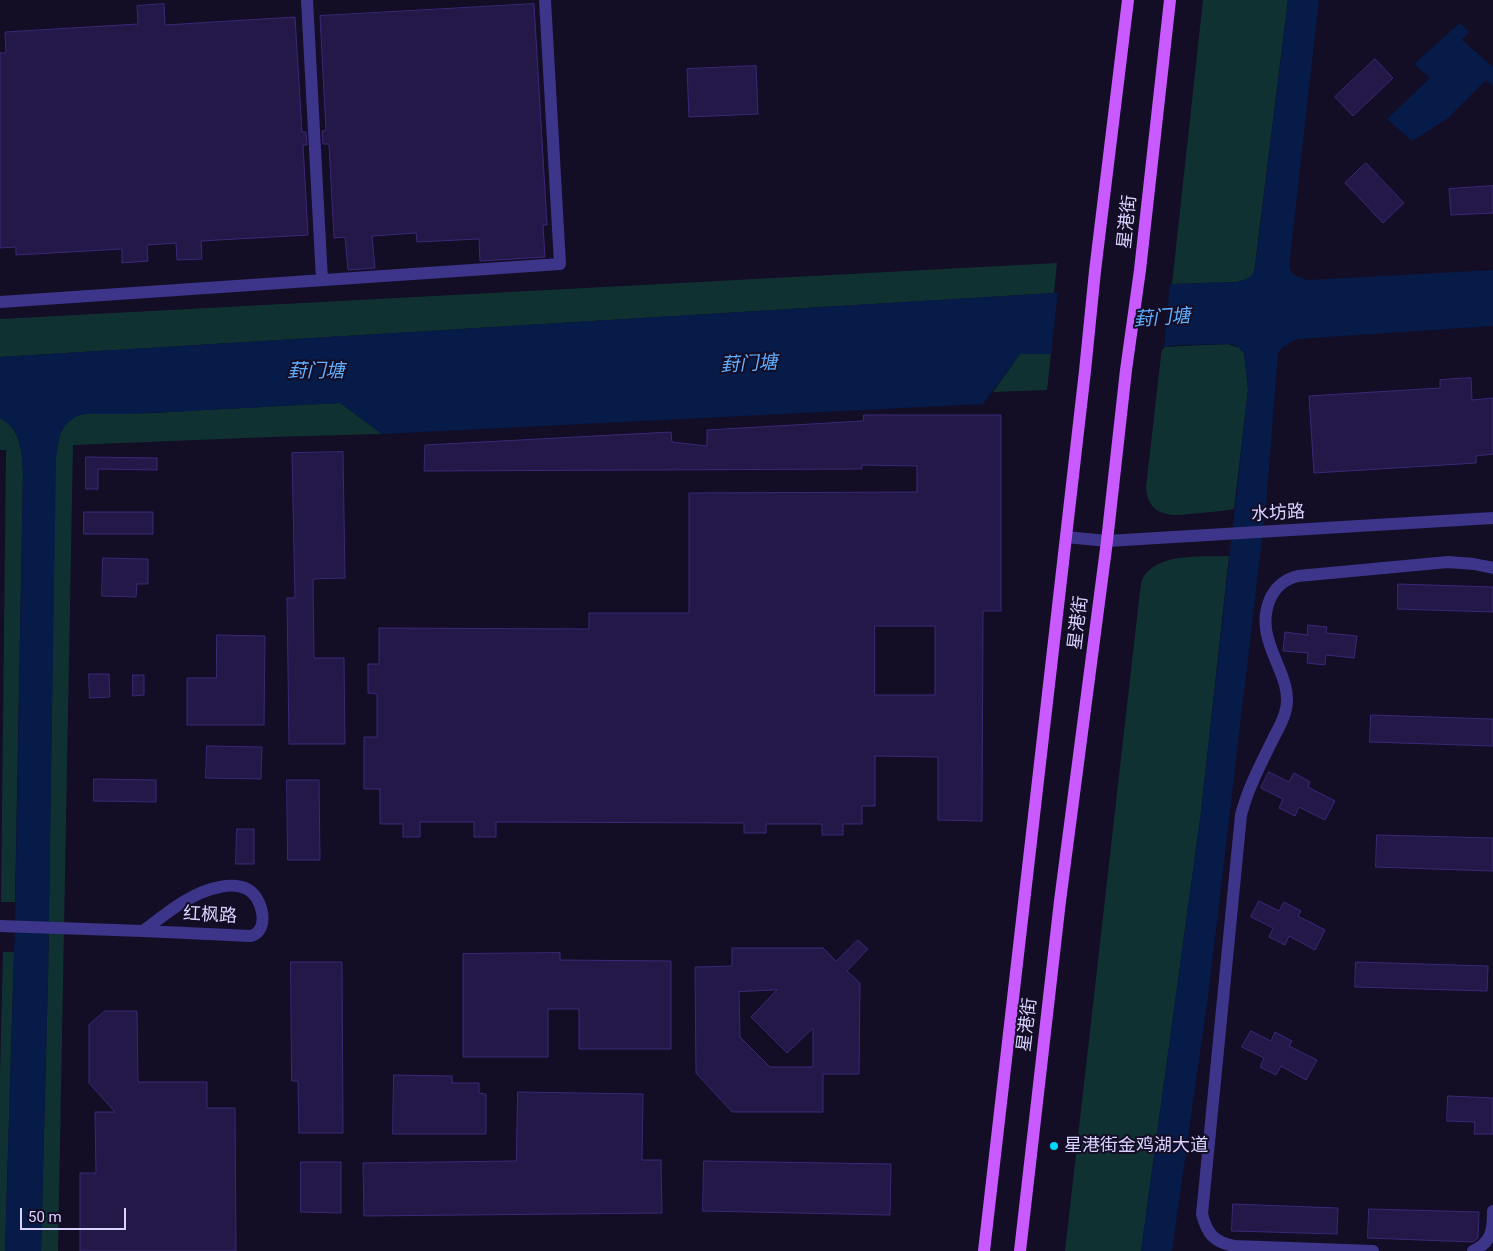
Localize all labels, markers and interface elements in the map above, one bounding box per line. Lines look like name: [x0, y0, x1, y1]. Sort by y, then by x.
street label: 星港街: [1114, 194, 1142, 250]
water label: 葑门塘: [1133, 306, 1191, 332]
water label: 葑门塘: [720, 352, 778, 378]
water label: 葑门塘: [288, 361, 344, 383]
street label: 水坊路: [1250, 502, 1306, 526]
street label: 星港街: [1065, 595, 1093, 651]
street label: 红枫路: [182, 904, 238, 928]
street label: 星港街: [1014, 997, 1042, 1053]
place label: 星港街金鸡湖大道: [1064, 1135, 1208, 1157]
marker: 星港街金鸡湖大道: [1048, 1140, 1060, 1152]
scale bar: [22, 1198, 129, 1230]
text: 50 m: [28, 1208, 62, 1226]

